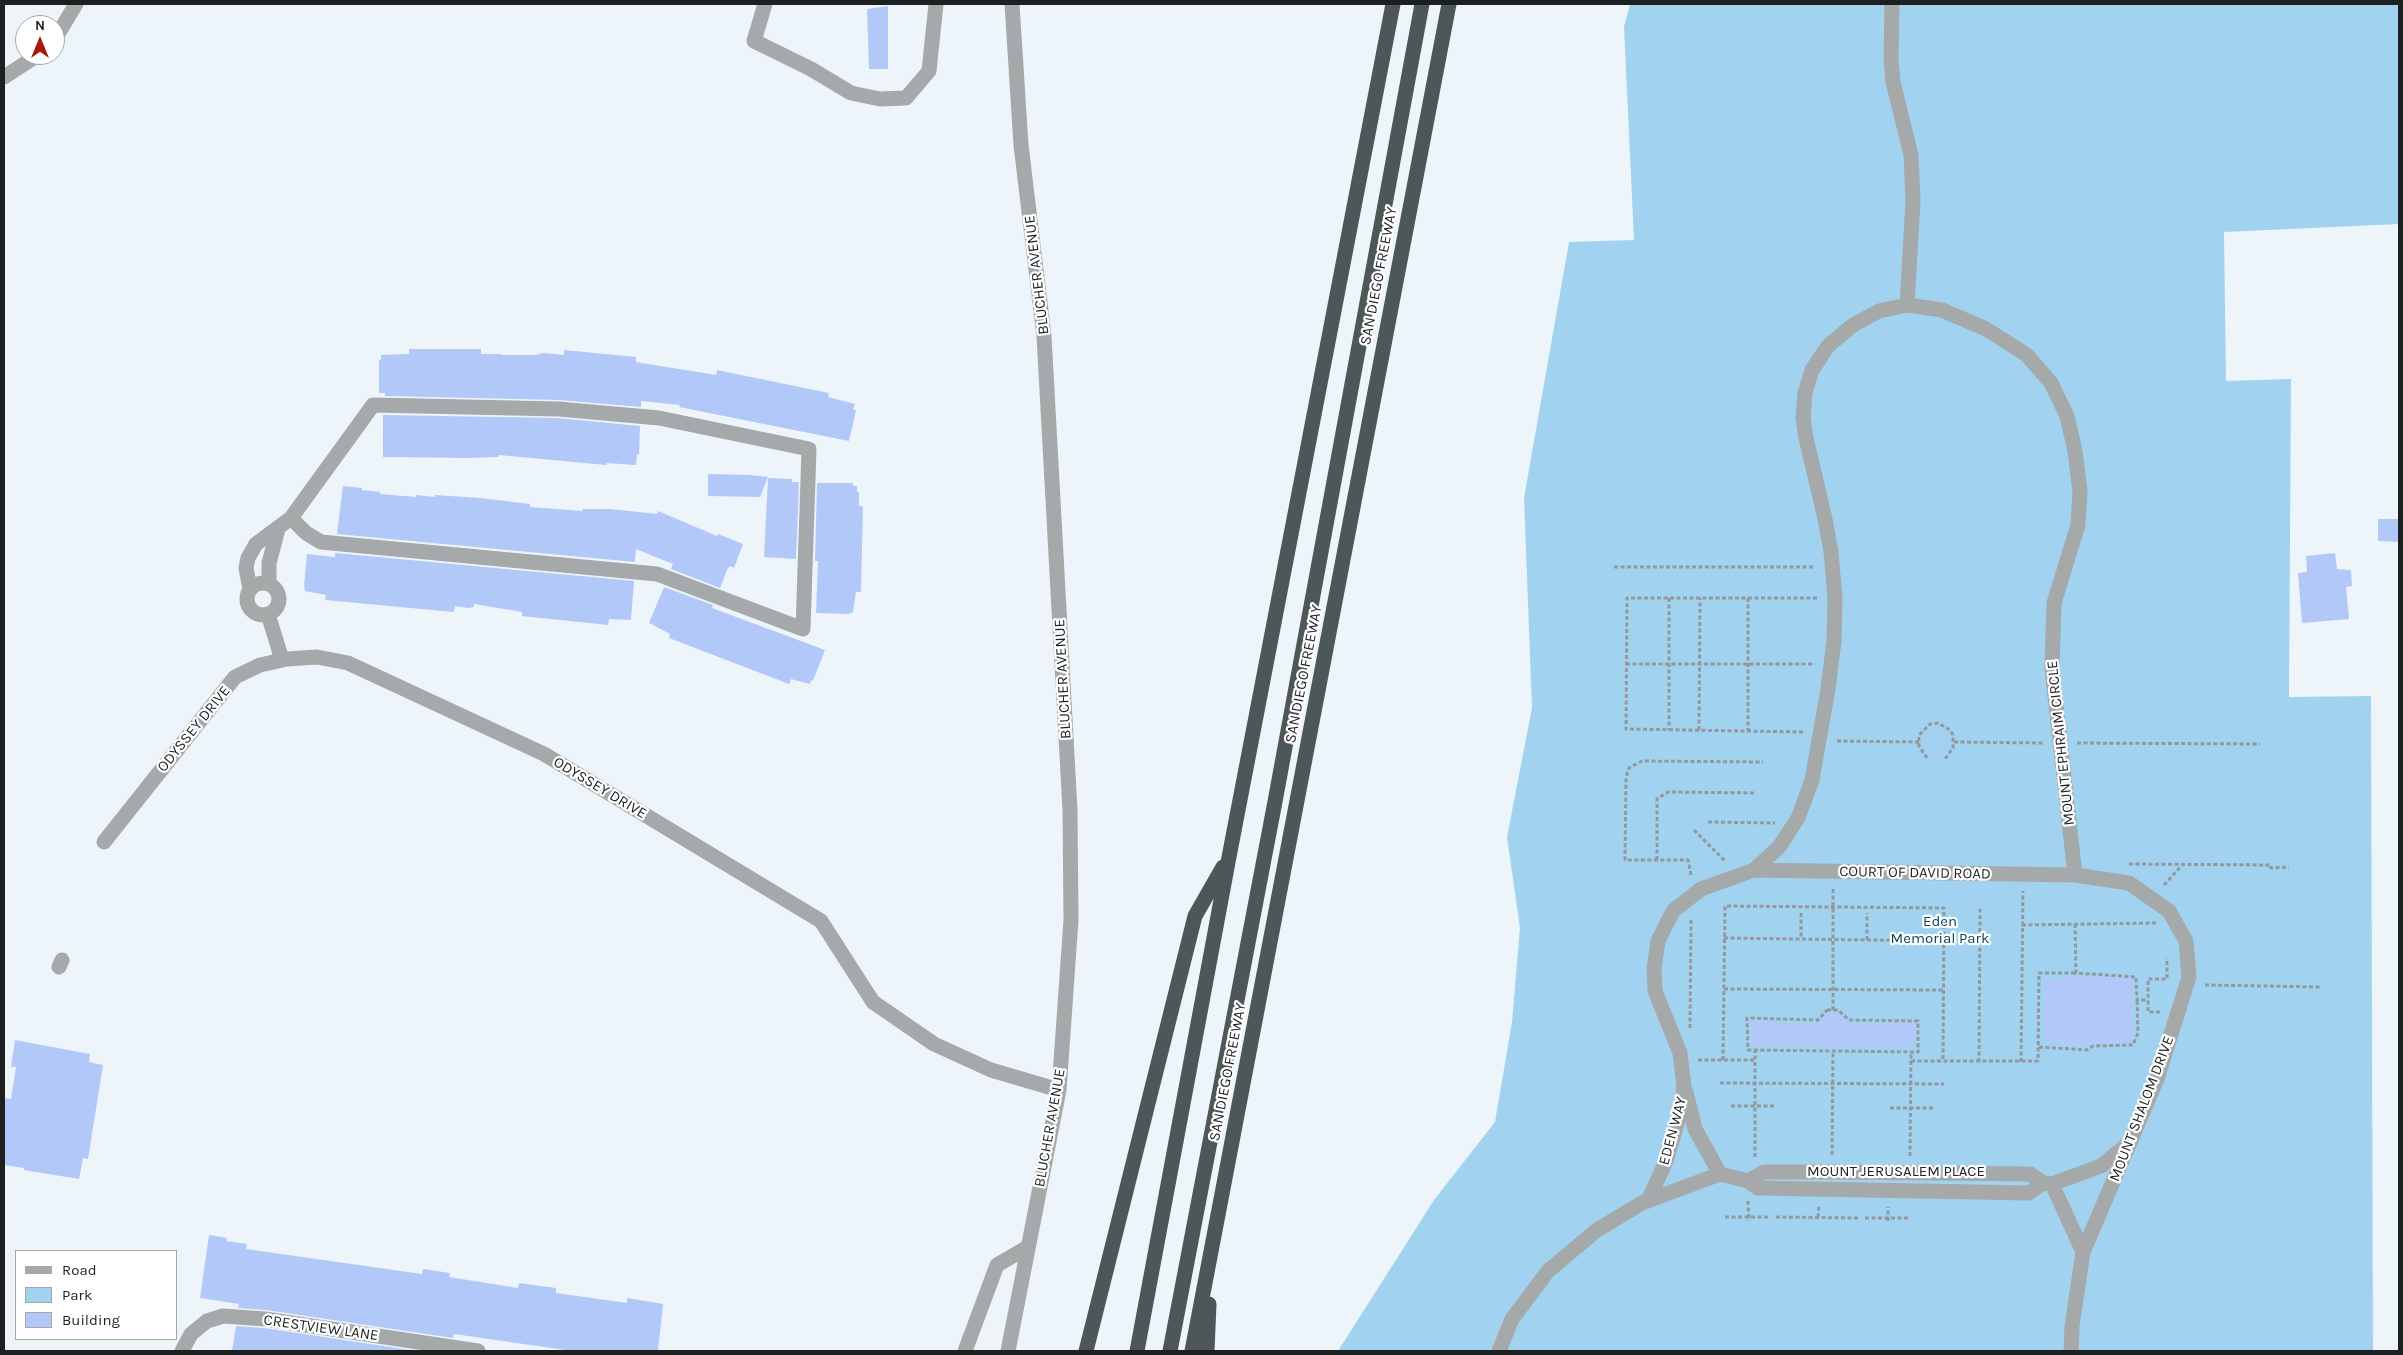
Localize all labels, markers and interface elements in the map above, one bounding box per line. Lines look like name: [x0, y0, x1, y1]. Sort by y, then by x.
north arrow: [15, 15, 65, 65]
text: N: [35, 17, 45, 34]
street label: SAN DIEGO FREEWAY: [1357, 205, 1401, 347]
street label: BLUCHER AVENUE: [1021, 214, 1053, 336]
street label: SAN DIEGO FREEWAY: [1282, 603, 1326, 745]
street label: BLUCHER AVENUE: [1051, 619, 1075, 739]
street label: MOUNT EPHRAIM CIRCLE: [2043, 660, 2079, 826]
street label: ODYSSEY DRIVE: [154, 682, 234, 776]
street label: ODYSSEY DRIVE: [550, 753, 650, 823]
street label: COURT OF DAVID ROAD: [1839, 863, 1991, 883]
park label: Eden Memorial Park: [1891, 913, 1989, 948]
street label: SAN DIEGO FREEWAY: [1206, 1001, 1250, 1143]
street label: MOUNT SHALOM DRIVE: [2106, 1034, 2178, 1184]
street label: BLUCHER AVENUE: [1031, 1067, 1069, 1189]
street label: EDEN WAY: [1655, 1095, 1691, 1167]
street label: MOUNT JERUSALEM PLACE: [1807, 1163, 1985, 1181]
legend: [15, 1250, 178, 1340]
text: Road: [62, 1261, 97, 1279]
text: Park: [62, 1286, 92, 1304]
text: Building: [62, 1311, 120, 1329]
street label: CRESTVIEW LANE: [262, 1311, 380, 1345]

